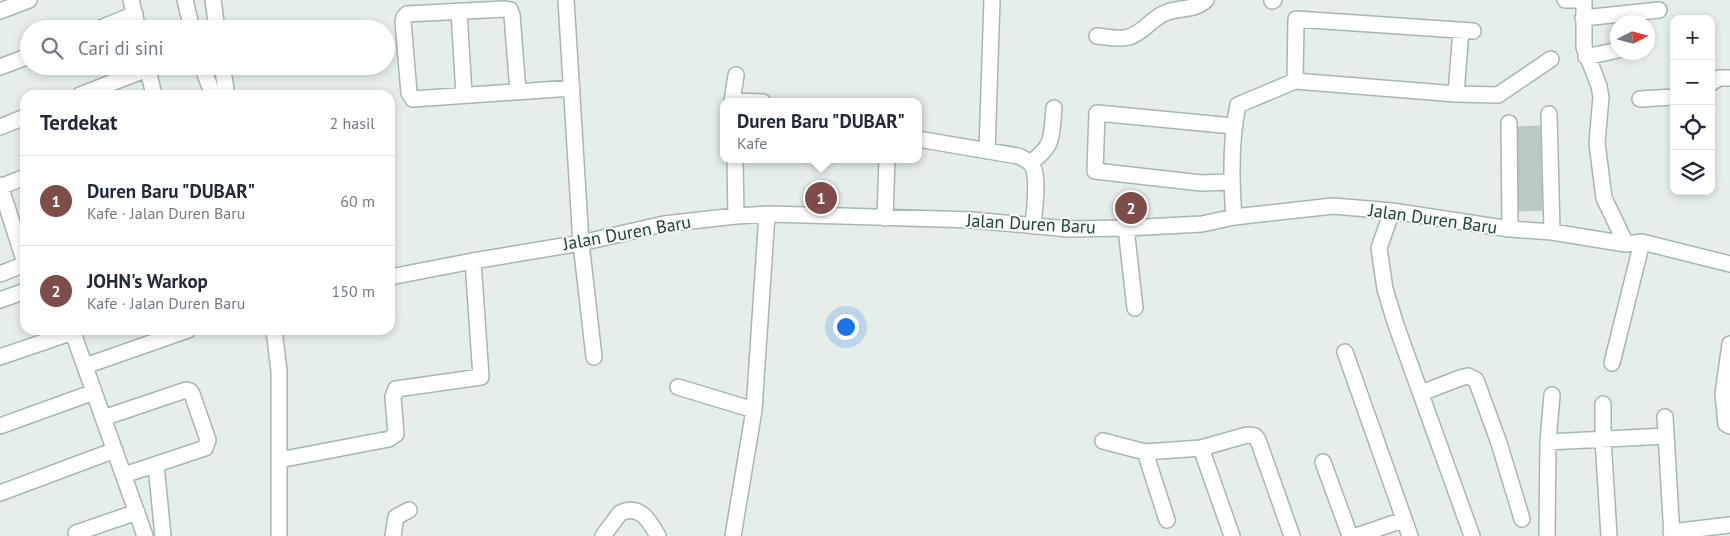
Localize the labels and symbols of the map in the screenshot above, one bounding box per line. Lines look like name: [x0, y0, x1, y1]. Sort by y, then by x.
north arrow: [1610, 15, 1655, 60]
pin: 1: [805, 179, 837, 217]
pin: 2: [1115, 189, 1147, 227]
street label: Jalan Duren Baru: [1366, 198, 1499, 239]
street label: Jalan Duren Baru: [965, 209, 1096, 238]
street label: Jalan Duren Baru: [560, 210, 693, 255]
your location: [833, 314, 859, 340]

